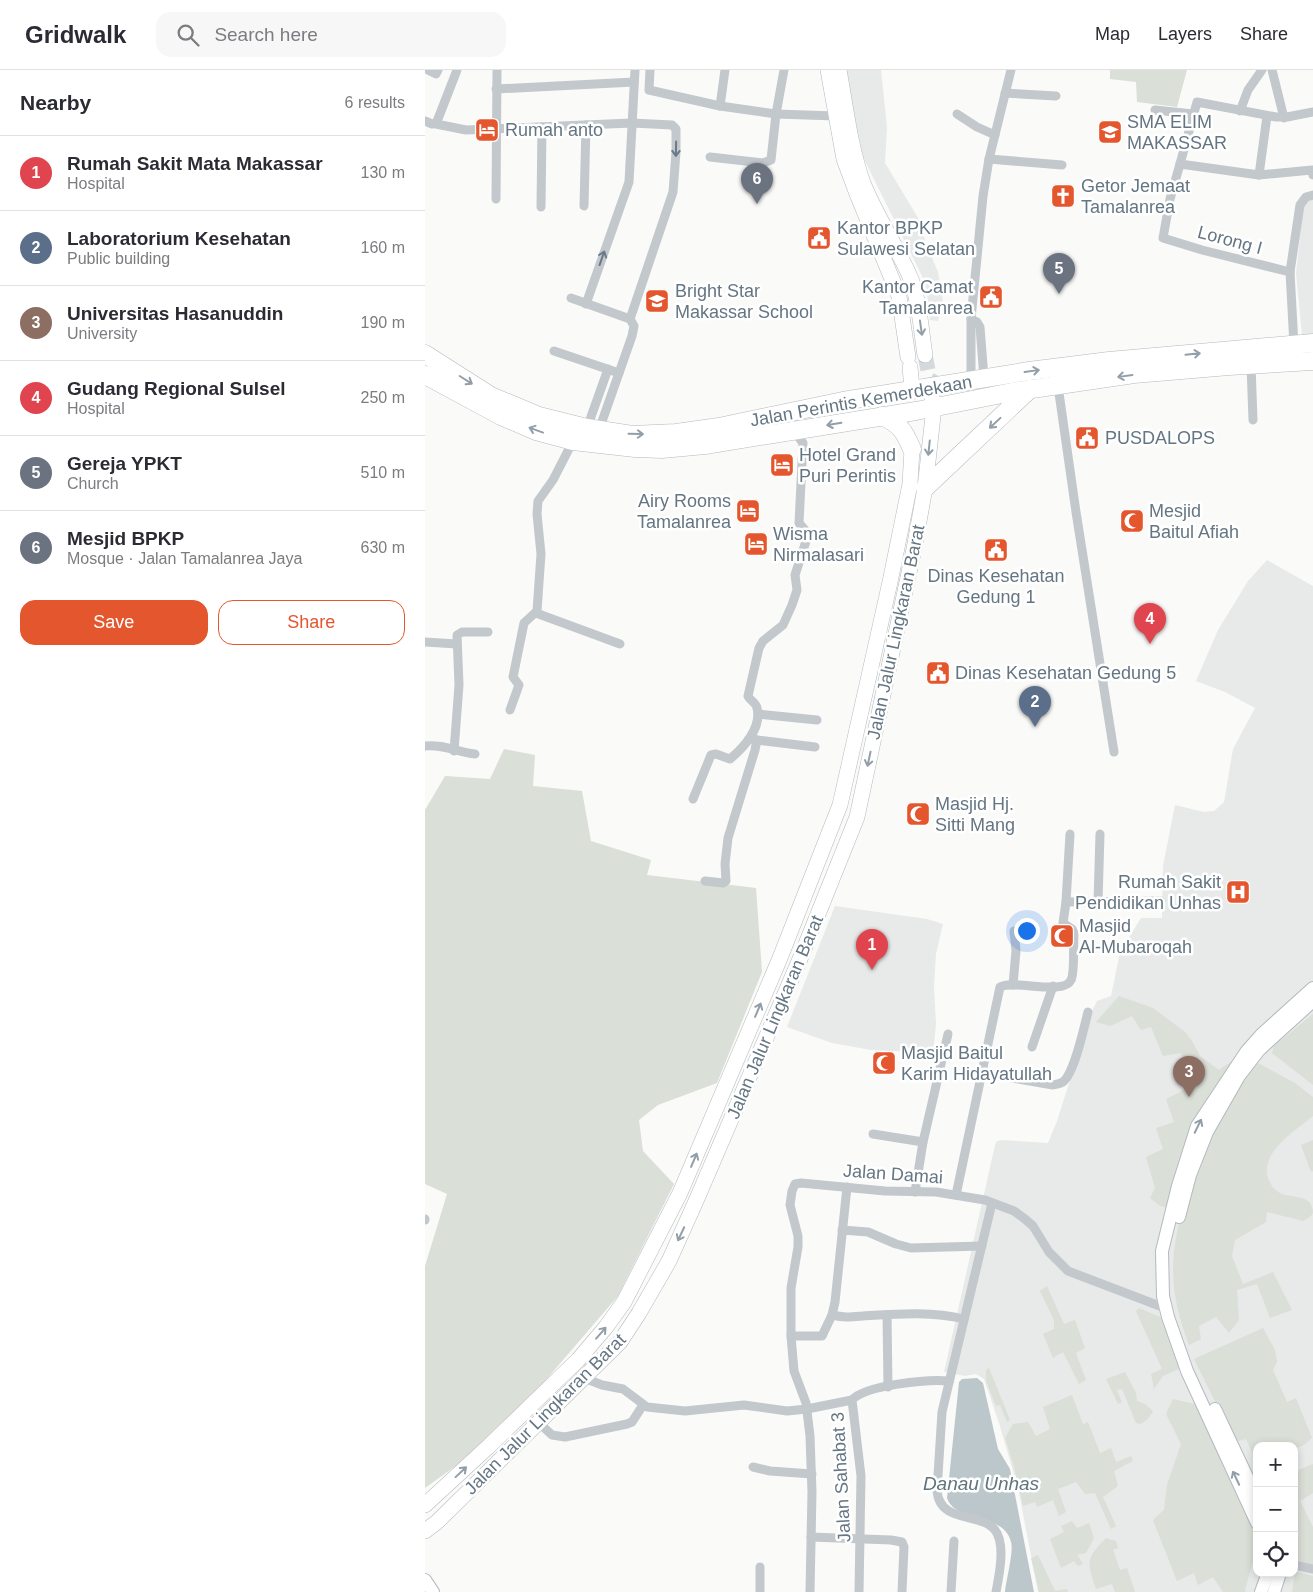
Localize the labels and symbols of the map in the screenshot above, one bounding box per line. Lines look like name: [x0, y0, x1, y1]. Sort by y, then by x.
place label: SMA ELIM MAKASSAR: [1127, 112, 1227, 153]
hotel icon: Rumah anto: [474, 117, 500, 143]
school or university icon: SMA ELIM MAKASSAR: [1097, 119, 1123, 145]
place label: Rumah anto: [505, 120, 603, 140]
one-way arrow: [671, 140, 681, 157]
pin: 6: [741, 163, 773, 204]
place label: Getor Jemaat Tamalanrea: [1081, 176, 1190, 217]
church icon: Getor Jemaat Tamalanrea: [1050, 183, 1076, 209]
place label: Kantor BPKP Sulawesi Selatan: [837, 218, 975, 259]
street label: Lorong I: [1196, 222, 1264, 258]
public building icon: Kantor BPKP Sulawesi Selatan: [806, 225, 832, 251]
one-way arrow: [598, 250, 607, 266]
pin: 5: [1043, 253, 1075, 294]
place label: Kantor Camat Tamalanrea: [862, 277, 974, 318]
place label: Bright Star Makassar School: [675, 281, 813, 322]
public building icon: Kantor Camat Tamalanrea: [978, 284, 1004, 310]
school or university icon: Bright Star Makassar School: [644, 288, 670, 314]
one-way arrow: [916, 320, 926, 336]
one-way arrow: [1185, 349, 1201, 359]
one-way arrow: [1023, 366, 1039, 376]
one-way arrow: [1117, 371, 1133, 381]
street label: Jalan Perintis Kemerdekaan: [748, 372, 974, 430]
one-way arrow: [459, 376, 473, 386]
one-way arrow: [988, 417, 1001, 429]
one-way arrow: [827, 419, 843, 429]
one-way arrow: [528, 425, 544, 434]
public building icon: PUSDALOPS: [1074, 425, 1100, 451]
place label: PUSDALOPS: [1105, 428, 1215, 448]
one-way arrow: [627, 429, 643, 439]
one-way arrow: [925, 439, 934, 455]
place label: Hotel Grand Puri Perintis: [799, 445, 896, 486]
hotel icon: Hotel Grand Puri Perintis: [769, 452, 795, 478]
place label: Airy Rooms Tamalanrea: [637, 491, 732, 532]
hotel icon: Airy Rooms Tamalanrea: [735, 498, 761, 524]
place label: Mesjid Baitul Afiah: [1149, 501, 1239, 542]
mosque icon: Mesjid Baitul Afiah: [1119, 508, 1145, 534]
street label: Jalan Jalur Lingkaran Barat: [863, 523, 929, 741]
place label: Wisma Nirmalasari: [773, 524, 864, 565]
hotel icon: Wisma Nirmalasari: [743, 531, 769, 557]
public building icon: Dinas Kesehatan Gedung 1: [983, 537, 1009, 563]
place label: Dinas Kesehatan Gedung 1: [927, 566, 1065, 607]
pin: 4: [1134, 603, 1166, 644]
public building icon: Dinas Kesehatan Gedung 5: [925, 660, 951, 686]
place label: Dinas Kesehatan Gedung 5: [955, 663, 1176, 683]
pin: 2: [1019, 686, 1051, 727]
one-way arrow: [864, 750, 874, 766]
place label: Masjid Hj. Sitti Mang: [935, 794, 1015, 835]
mosque icon: Masjid Hj. Sitti Mang: [905, 801, 931, 827]
place label: Rumah Sakit Pendidikan Unhas: [1075, 872, 1221, 913]
hospital icon: Rumah Sakit Pendidikan Unhas: [1225, 879, 1251, 905]
street label: Jalan Jalur Lingkaran Barat: [723, 912, 827, 1122]
place label: Masjid Al-Mubaroqah: [1079, 916, 1192, 957]
your location: [1014, 918, 1040, 944]
mosque icon: Masjid Al-Mubaroqah: [1049, 923, 1075, 949]
pin: 1: [856, 929, 888, 970]
one-way arrow: [753, 1003, 763, 1018]
place label: Masjid Baitul Karim Hidayatullah: [901, 1043, 1052, 1084]
mosque icon: Masjid Baitul Karim Hidayatullah: [871, 1050, 897, 1076]
pin: 3: [1173, 1056, 1205, 1097]
one-way arrow: [1194, 1119, 1203, 1134]
one-way arrow: [690, 1153, 700, 1168]
street label: Jalan Damai: [842, 1161, 944, 1187]
one-way arrow: [676, 1226, 685, 1241]
one-way arrow: [595, 1327, 607, 1340]
street label: Jalan Jalur Lingkaran Barat: [460, 1329, 630, 1499]
street label: Jalan Sahabat 3: [828, 1412, 854, 1542]
one-way arrow: [454, 1466, 467, 1478]
one-way arrow: [1231, 1471, 1240, 1486]
water label: Danau Unhas: [923, 1473, 1040, 1494]

